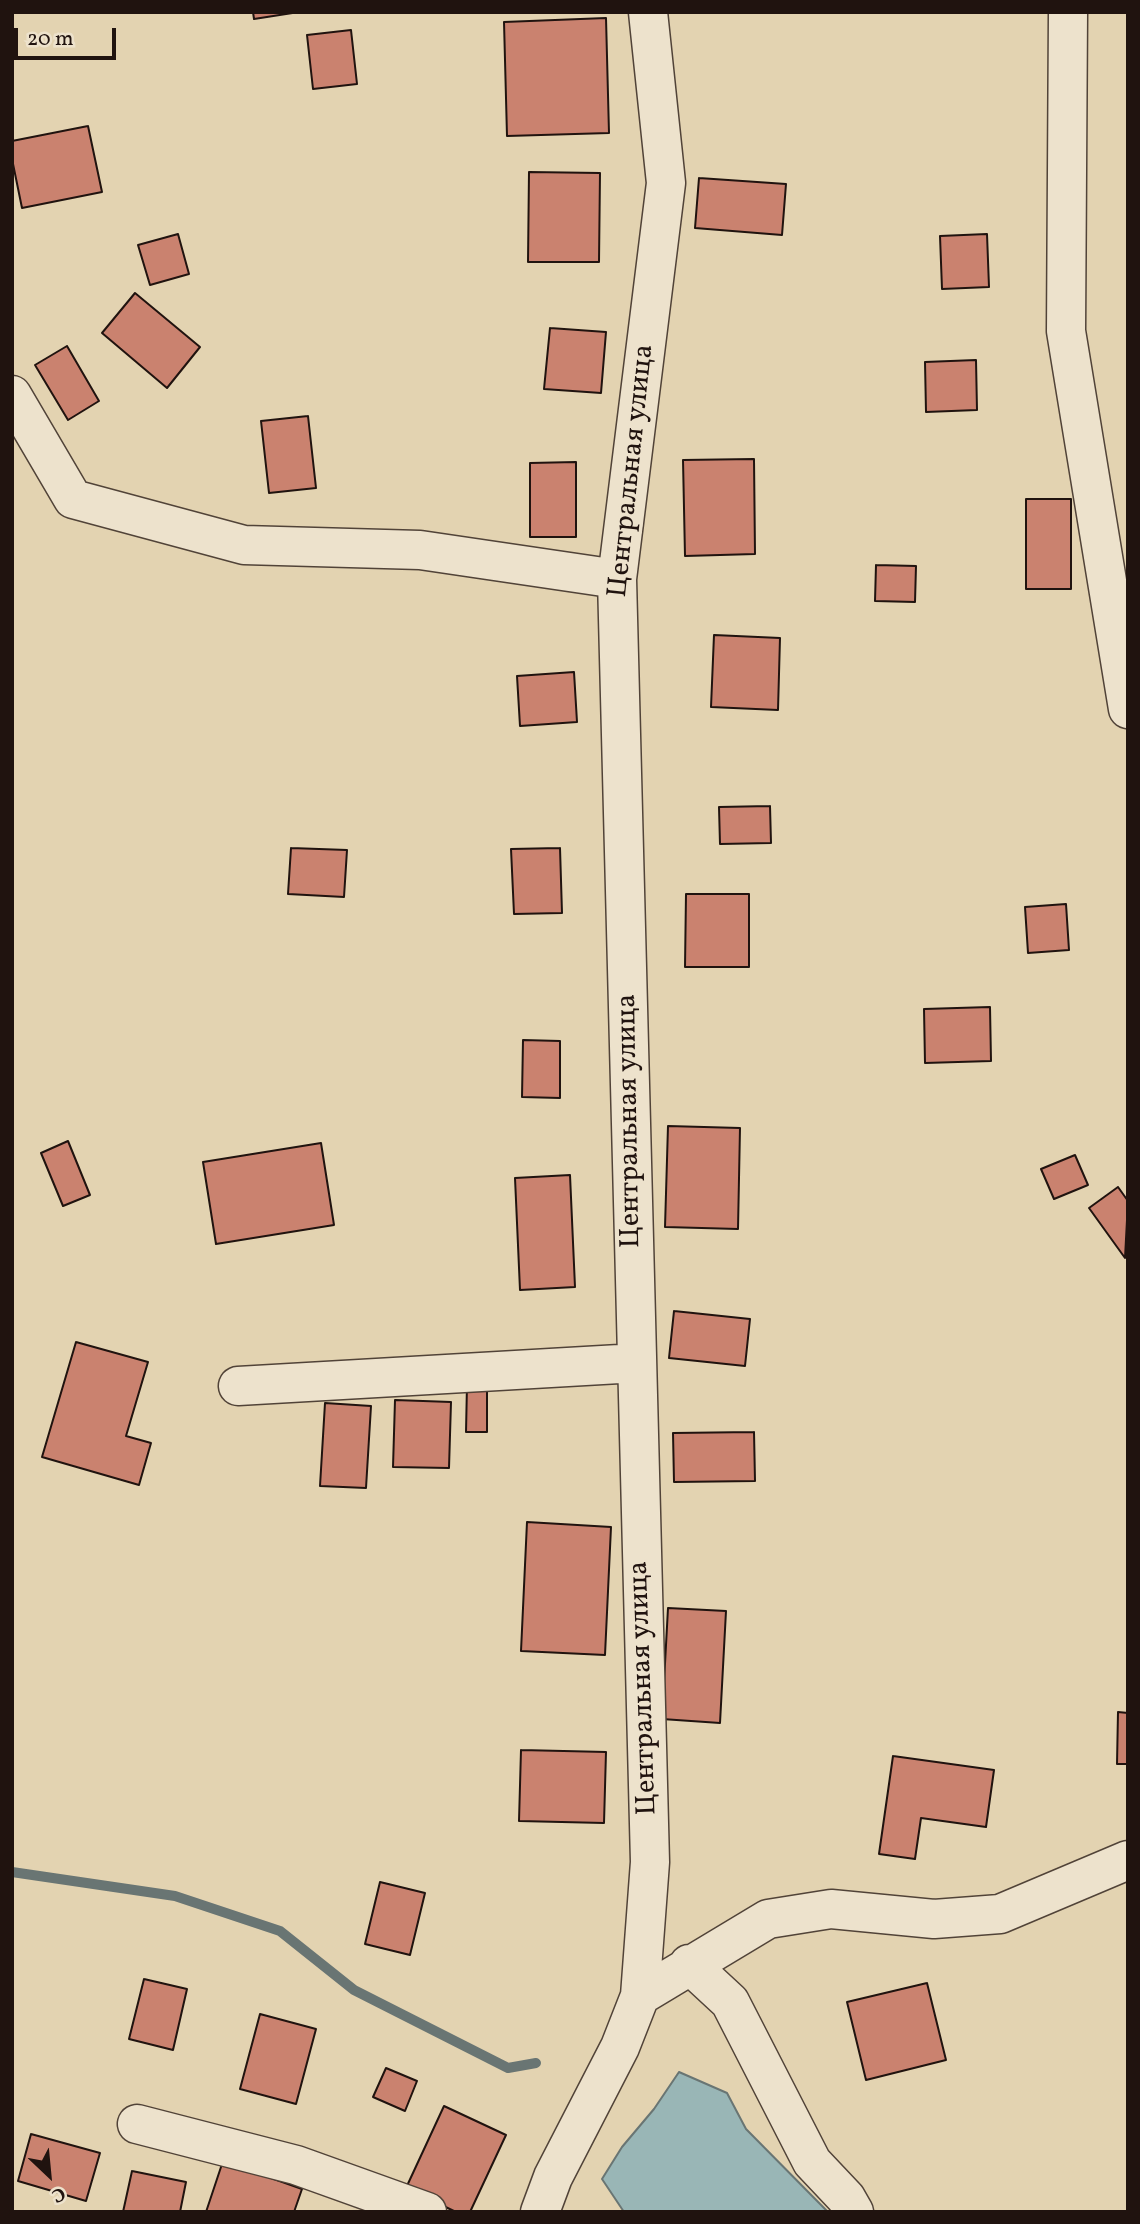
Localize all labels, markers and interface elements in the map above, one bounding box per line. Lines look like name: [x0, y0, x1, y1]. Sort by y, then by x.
scale bar: [18, 14, 119, 58]
text: 20 m: [27, 25, 73, 54]
street label: Центральная улица: [603, 343, 663, 599]
street label: Центральная улица: [612, 994, 650, 1248]
street label: Центральная улица: [624, 1560, 666, 1816]
north arrow: [14, 2140, 84, 2210]
text: С: [47, 2180, 69, 2208]

